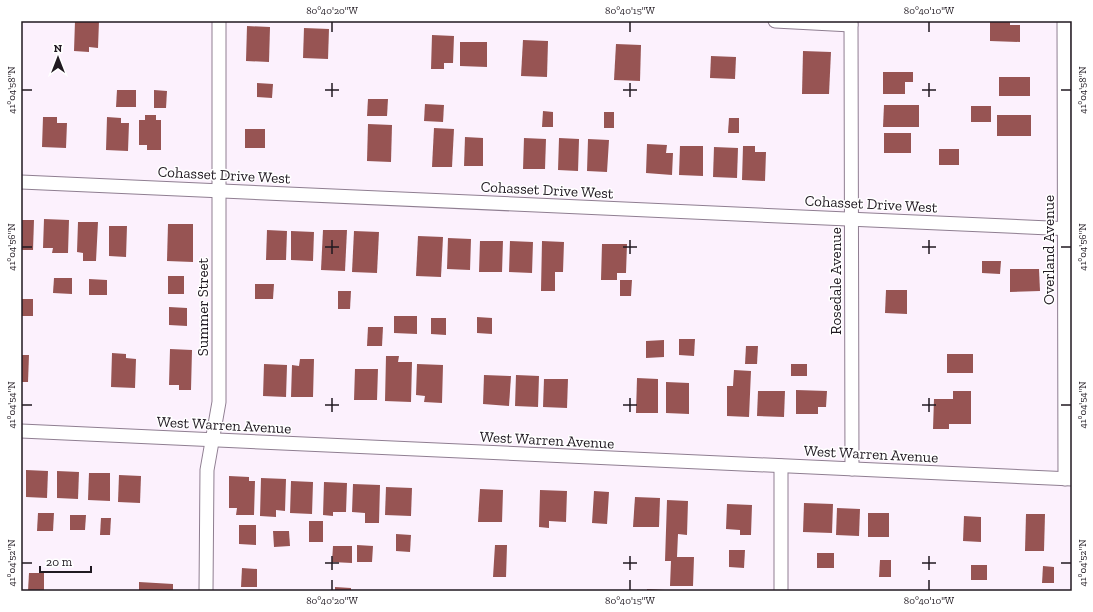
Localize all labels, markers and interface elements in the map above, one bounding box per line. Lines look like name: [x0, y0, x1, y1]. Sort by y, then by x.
text: 80°40'20"W: [306, 5, 359, 17]
text: 80°40'15"W: [605, 5, 656, 17]
text: 80°40'10"W: [904, 5, 955, 17]
north arrow: [38, 38, 78, 78]
text: N: [54, 42, 63, 55]
text: 41°04'58"N: [6, 66, 18, 114]
text: 41°04'58"N: [1077, 66, 1089, 114]
street label: Cohasset Drive West: [157, 163, 291, 187]
street label: Cohasset Drive West: [480, 178, 614, 202]
street label: Cohasset Drive West: [804, 192, 938, 216]
street label: Overland Avenue: [1040, 195, 1058, 305]
text: 41°04'56"N: [6, 223, 18, 271]
text: 41°04'56"N: [1077, 223, 1089, 271]
street label: Rosedale Avenue: [827, 227, 845, 335]
street label: Summer Street: [194, 257, 212, 356]
text: 41°04'54"N: [6, 381, 18, 429]
text: 41°04'54"N: [1077, 381, 1089, 429]
street label: West Warren Avenue: [156, 412, 292, 438]
street label: West Warren Avenue: [479, 427, 615, 453]
street label: West Warren Avenue: [803, 441, 939, 467]
text: 41°04'52"N: [6, 539, 18, 587]
text: 41°04'52"N: [1077, 539, 1089, 587]
scale bar: [40, 548, 91, 574]
text: 20 m: [46, 555, 73, 569]
text: 80°40'20"W: [306, 595, 359, 607]
text: 80°40'15"W: [605, 595, 656, 607]
text: 80°40'10"W: [904, 595, 955, 607]

